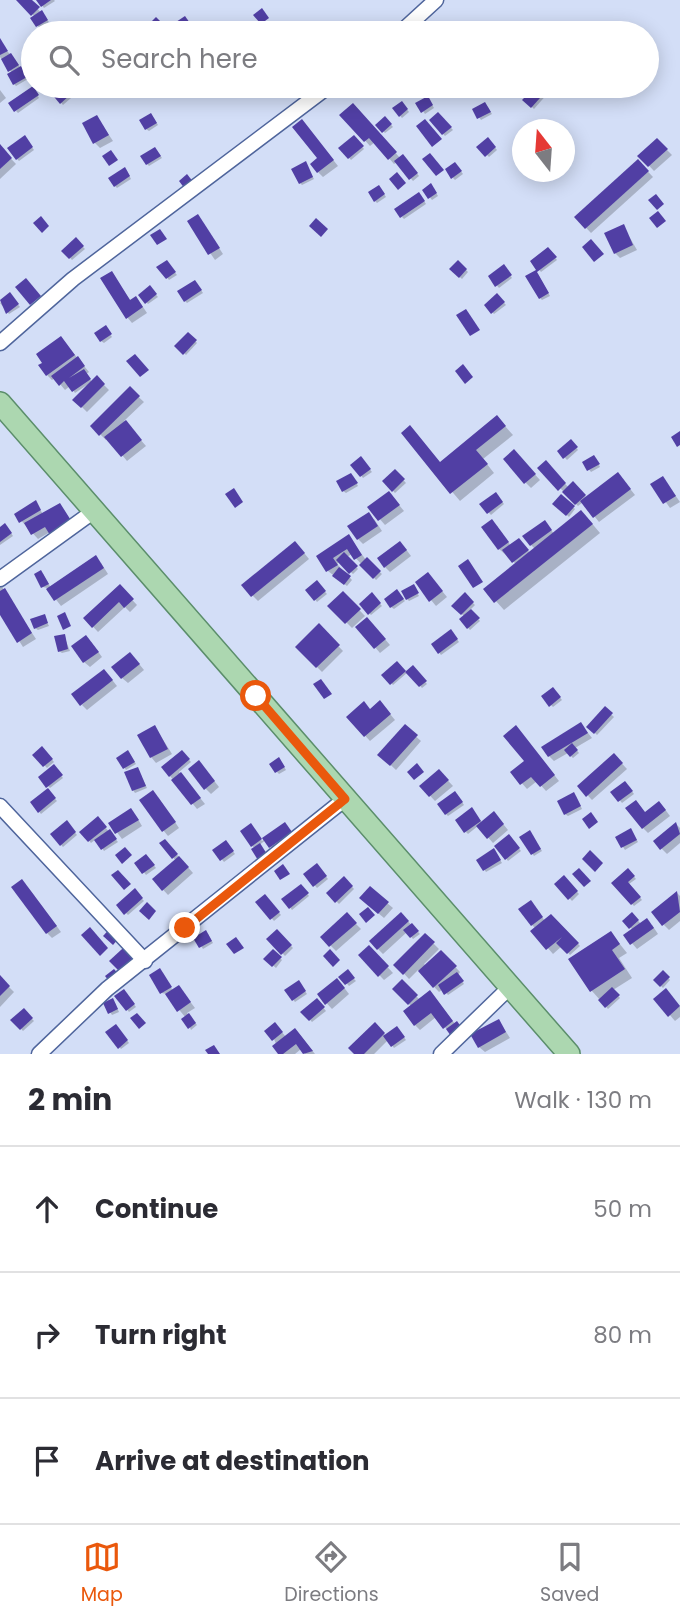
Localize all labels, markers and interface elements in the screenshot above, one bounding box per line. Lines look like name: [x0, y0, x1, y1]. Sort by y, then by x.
search box: [21, 21, 659, 98]
icon: search: [45, 41, 83, 79]
text: Search here: [101, 41, 258, 77]
north arrow: [512, 119, 575, 182]
route start: [240, 680, 271, 711]
route end: [169, 912, 200, 943]
text: 2 min: [28, 1078, 112, 1121]
text: Walk · 130 m: [514, 1084, 652, 1116]
icon: ahead: [28, 1190, 66, 1228]
text: Continue: [95, 1191, 218, 1227]
text: 50 m: [593, 1193, 652, 1225]
icon: right: [28, 1316, 66, 1354]
text: Turn right: [95, 1317, 227, 1353]
text: 80 m: [593, 1319, 652, 1351]
icon: arrive: [28, 1442, 66, 1480]
text: Arrive at destination: [95, 1443, 370, 1479]
tab: Map: [81, 1538, 123, 1609]
tab: Directions: [284, 1538, 379, 1609]
tab: Saved: [540, 1538, 599, 1609]

